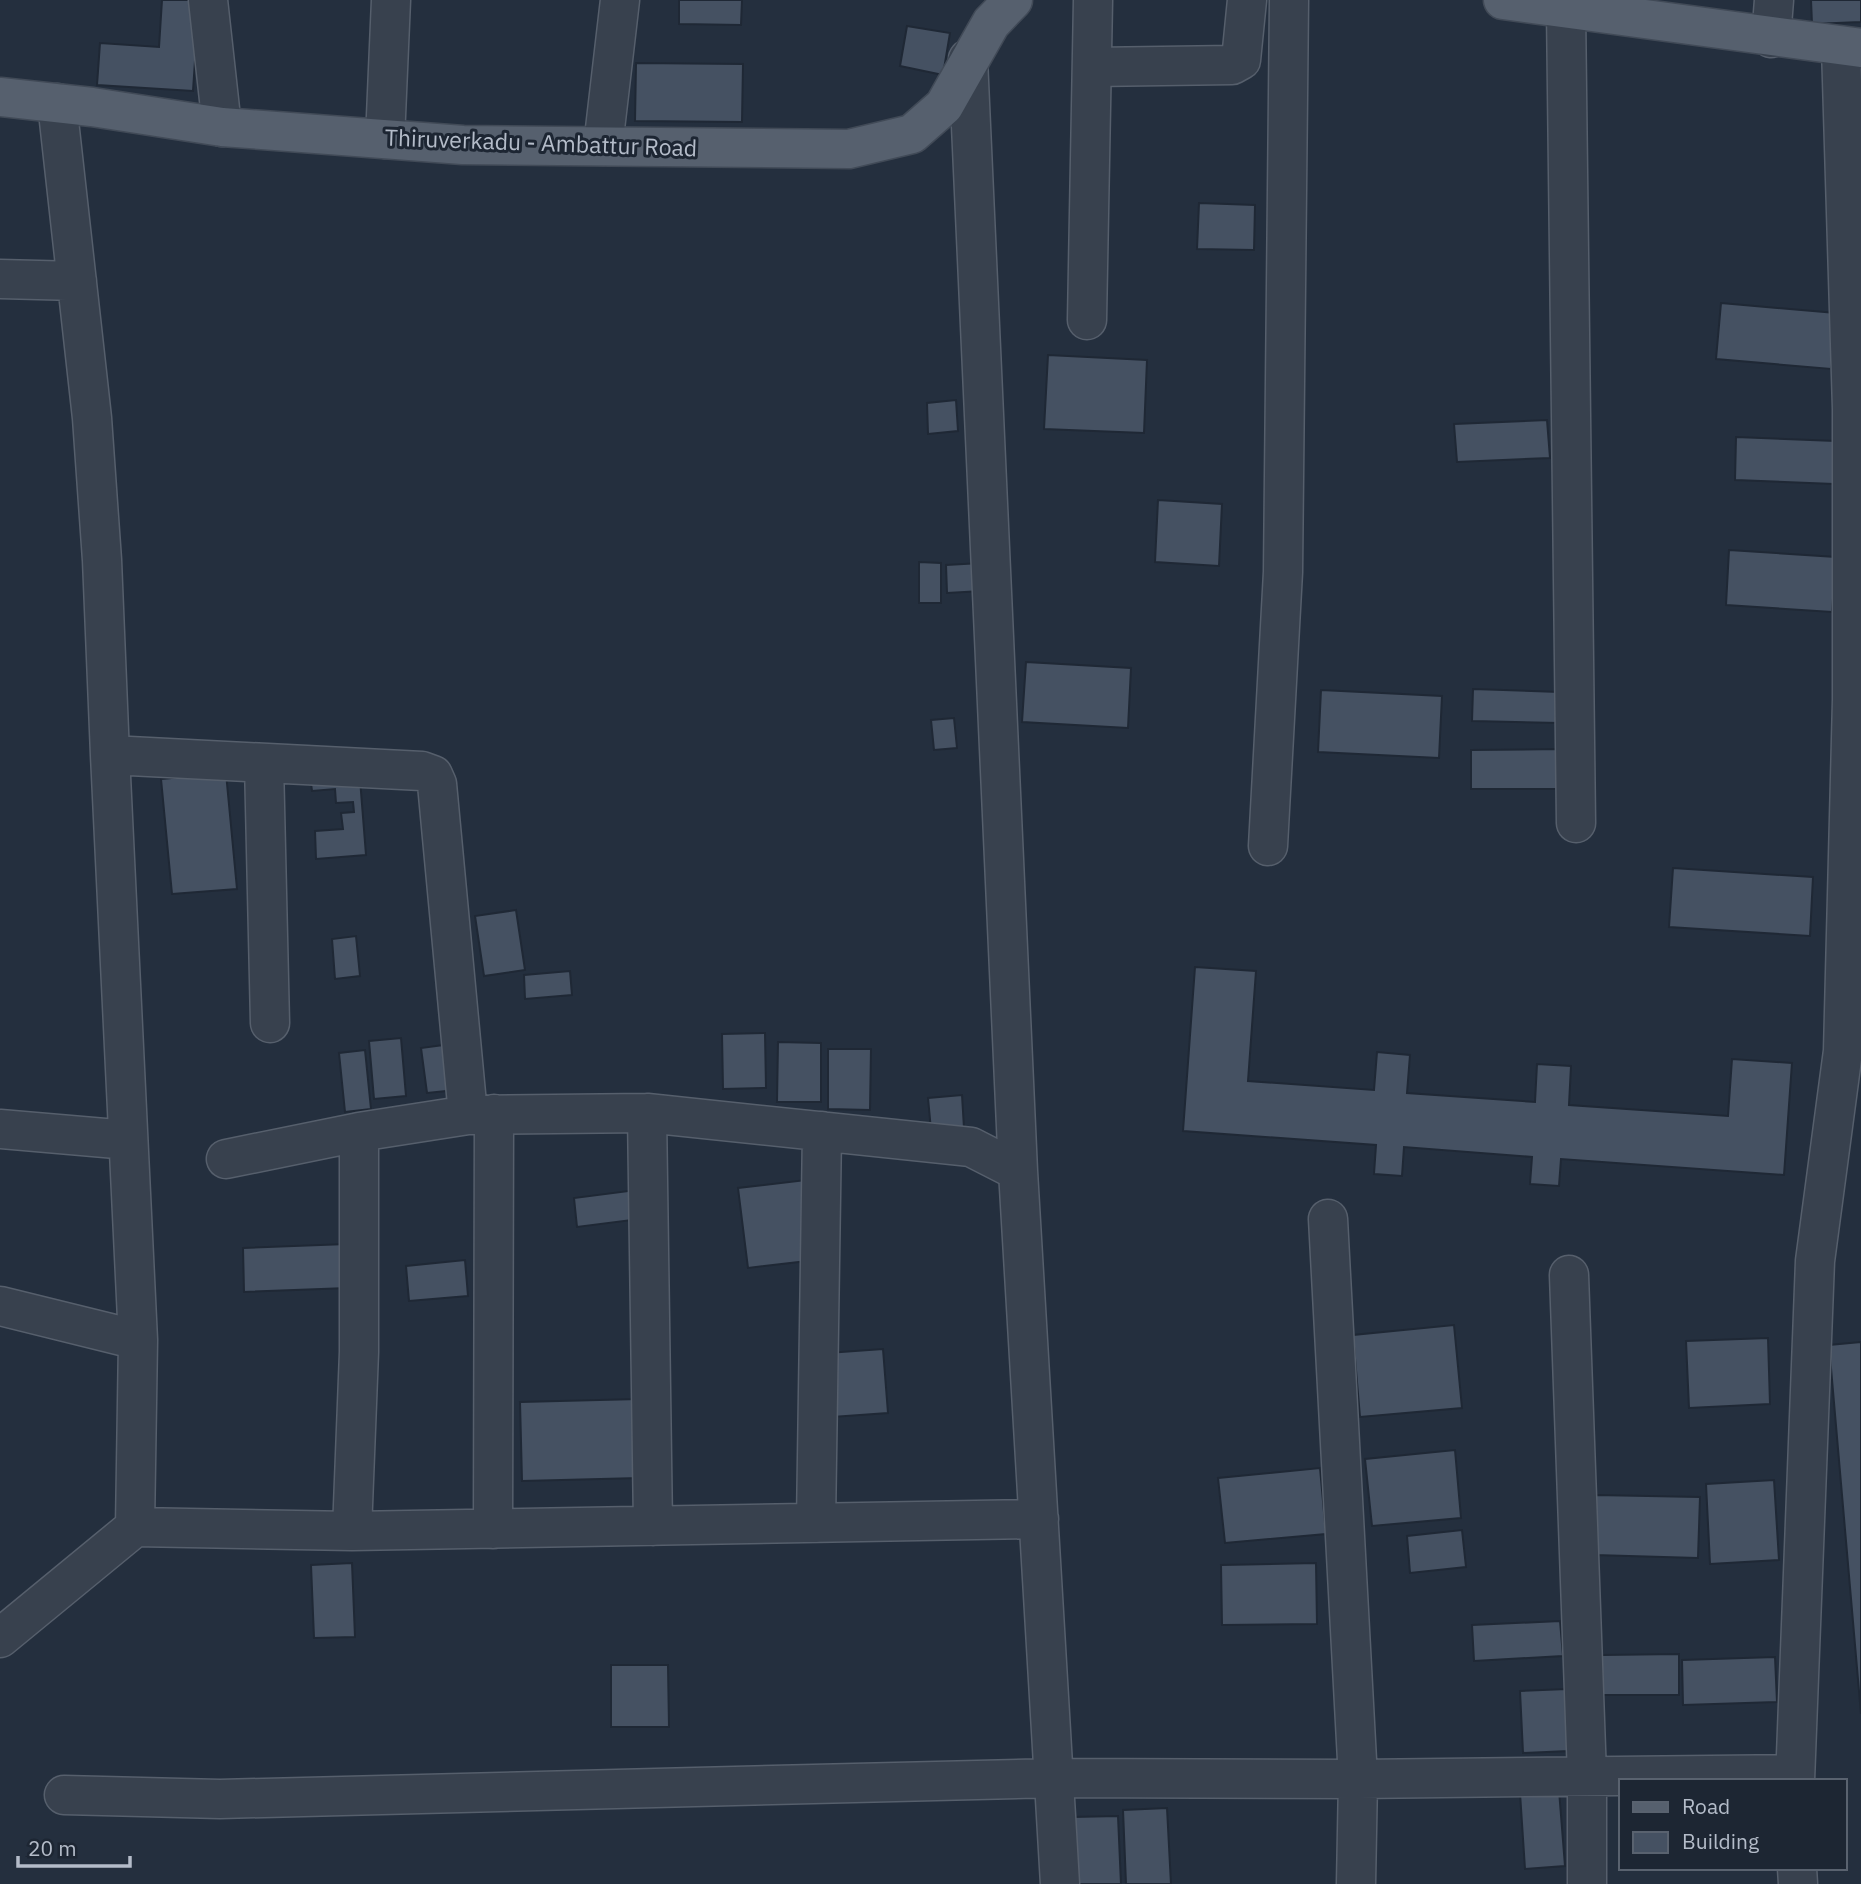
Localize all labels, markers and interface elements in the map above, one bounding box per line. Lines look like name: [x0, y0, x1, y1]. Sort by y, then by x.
street label: Thiruverkadu - Ambattur Road: [384, 122, 698, 162]
legend: [1619, 1779, 1847, 1870]
text: Road: [1682, 1792, 1730, 1820]
scale bar: [18, 1825, 130, 1869]
text: Building: [1682, 1827, 1759, 1855]
text: 20 m: [28, 1834, 77, 1862]

